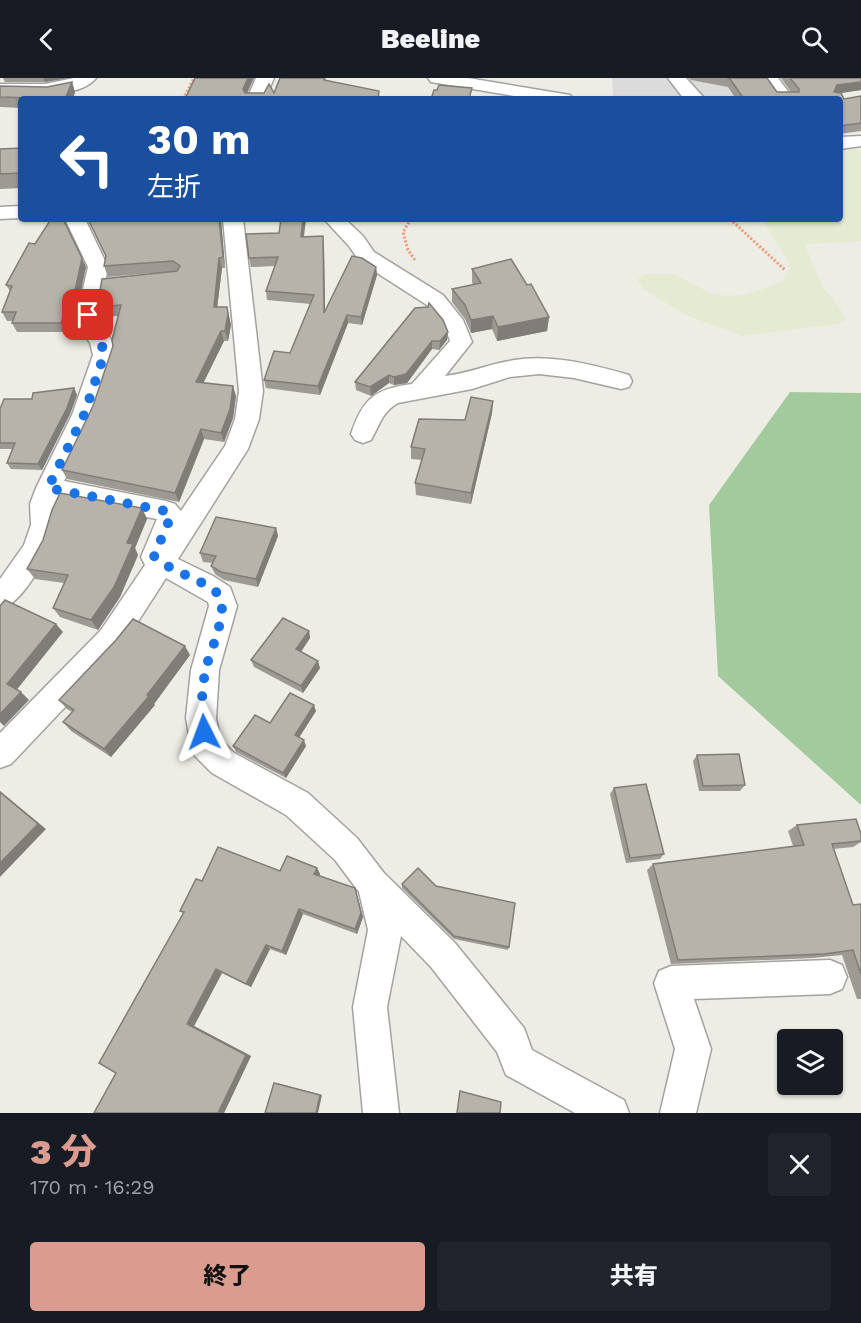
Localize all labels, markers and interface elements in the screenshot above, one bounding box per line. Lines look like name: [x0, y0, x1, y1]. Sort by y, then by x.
icon: back: [30, 23, 63, 56]
text: Beeline: [381, 23, 480, 55]
icon: search: [798, 23, 831, 56]
text: 30 m: [147, 115, 251, 164]
icon: left: [48, 120, 126, 198]
text: 左折: [147, 171, 201, 203]
pin: [62, 289, 113, 340]
icon: arrive: [71, 298, 104, 331]
position arrow: [172, 700, 236, 764]
map controls: [777, 1029, 843, 1095]
button: layers: [777, 1029, 843, 1095]
text: 3 分: [30, 1131, 97, 1173]
button: close: [768, 1133, 831, 1196]
text: 170 m · 16:29: [30, 1175, 155, 1199]
button: 終了: [30, 1242, 425, 1311]
button: 共有: [437, 1242, 831, 1311]

